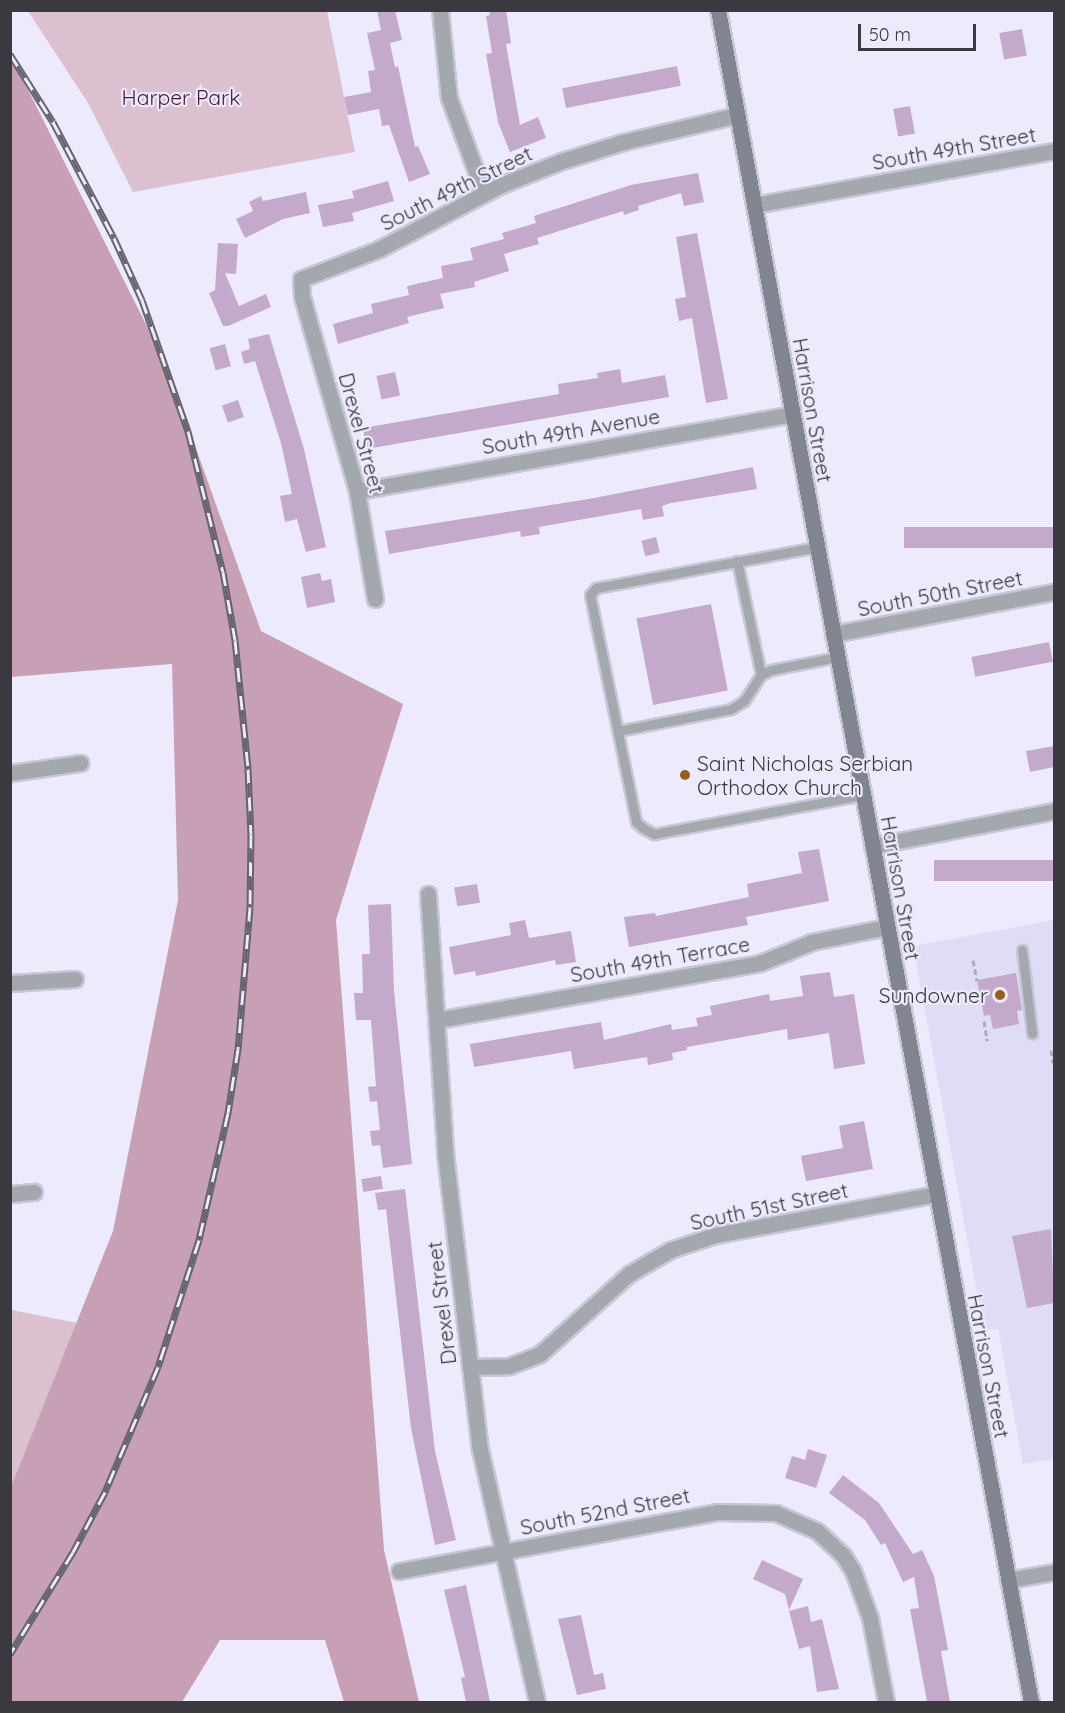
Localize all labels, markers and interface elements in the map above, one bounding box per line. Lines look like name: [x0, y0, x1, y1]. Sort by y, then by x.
scale bar: [861, 12, 980, 50]
text: 50 m: [869, 23, 911, 46]
park label: Harper Park: [122, 84, 240, 110]
street label: South 49th Street: [870, 121, 1038, 175]
street label: South 49th Street: [376, 140, 536, 236]
street label: Harrison Street: [788, 336, 838, 484]
street label: Drexel Street: [334, 370, 390, 496]
street label: South 49th Avenue: [480, 403, 662, 459]
street label: South 50th Street: [855, 565, 1025, 621]
place label: Saint Nicholas Serbian Orthodox Church: [697, 750, 913, 800]
marker: Saint Nicholas Serbian Orthodox Church: [678, 768, 692, 782]
street label: Harrison Street: [876, 814, 926, 962]
street label: South 49th Terrace: [568, 931, 752, 987]
place label: Sundowner: [879, 982, 988, 1008]
marker: Sundowner: [993, 988, 1007, 1002]
street label: South 51st Street: [688, 1177, 850, 1235]
street label: Drexel Street: [421, 1240, 461, 1366]
street label: Harrison Street: [963, 1292, 1015, 1440]
street label: South 52nd Street: [518, 1482, 692, 1540]

